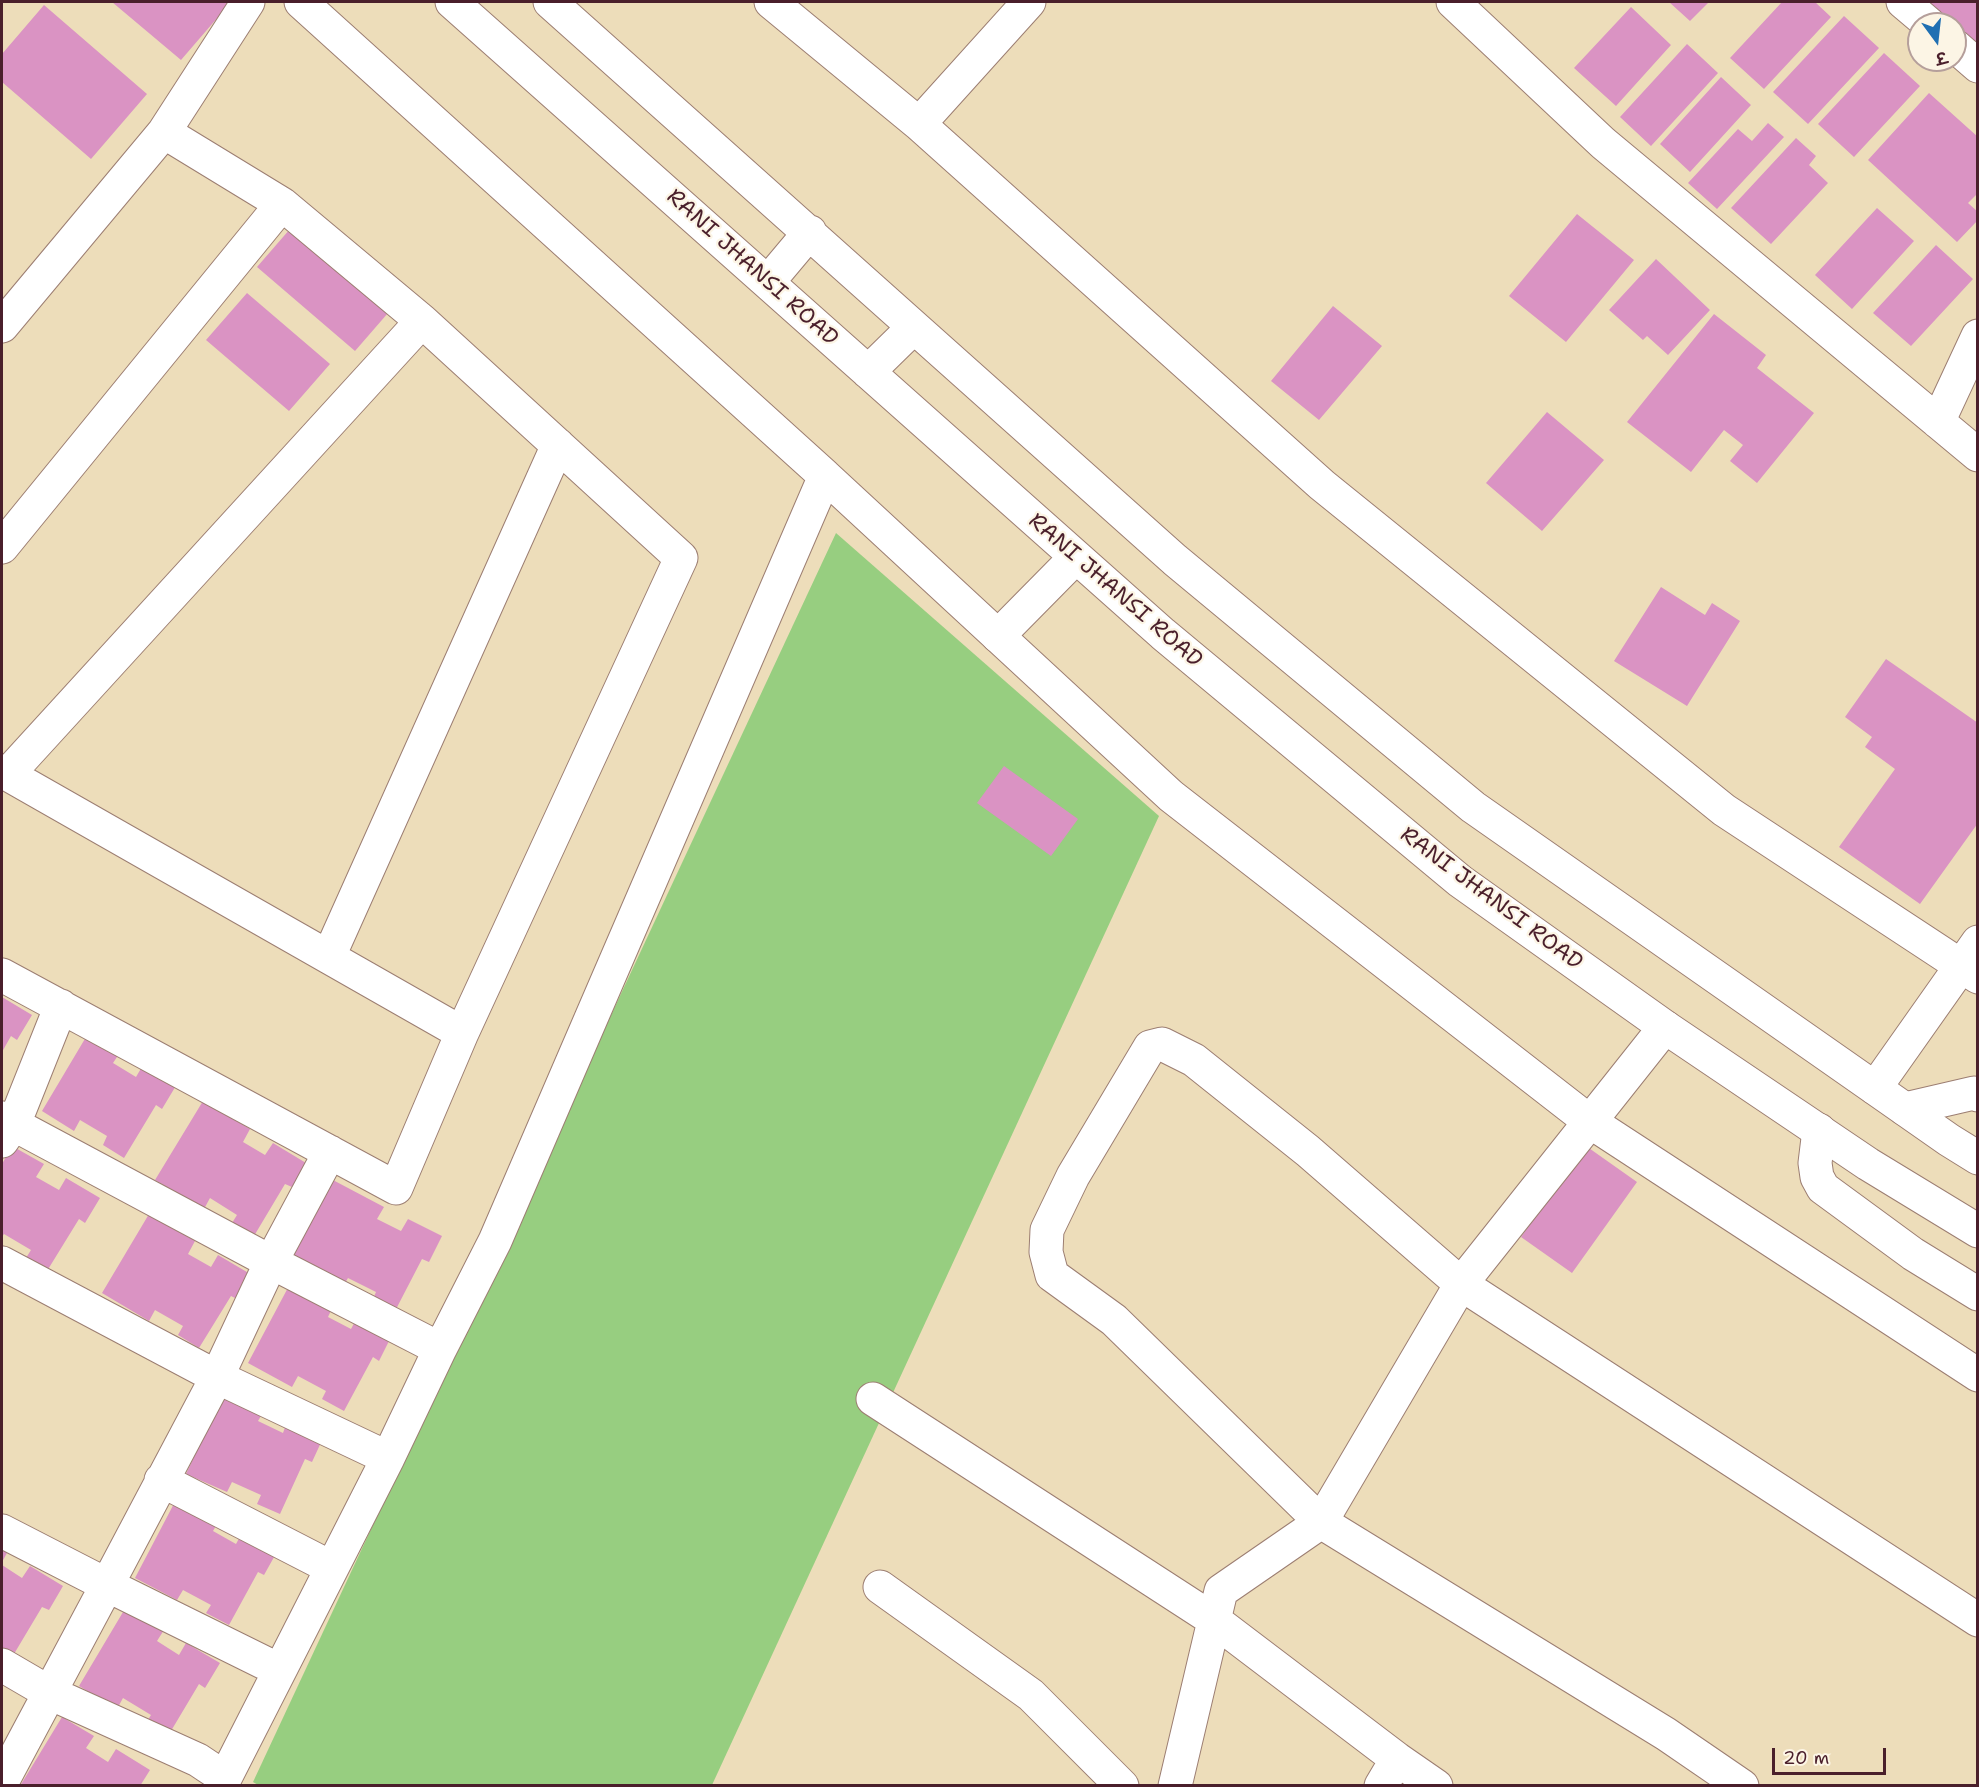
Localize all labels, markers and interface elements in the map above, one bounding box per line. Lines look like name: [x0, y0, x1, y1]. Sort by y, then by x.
north arrow: [1907, 12, 1967, 72]
text: उ: [1933, 46, 1949, 69]
street label: RANI JHANSI ROAD: [661, 184, 843, 352]
street label: RANI JHANSI ROAD: [1023, 508, 1207, 674]
street label: RANI JHANSI ROAD: [1395, 822, 1587, 976]
scale bar: [1775, 1736, 1889, 1774]
text: 20 m: [1783, 1746, 1829, 1770]

